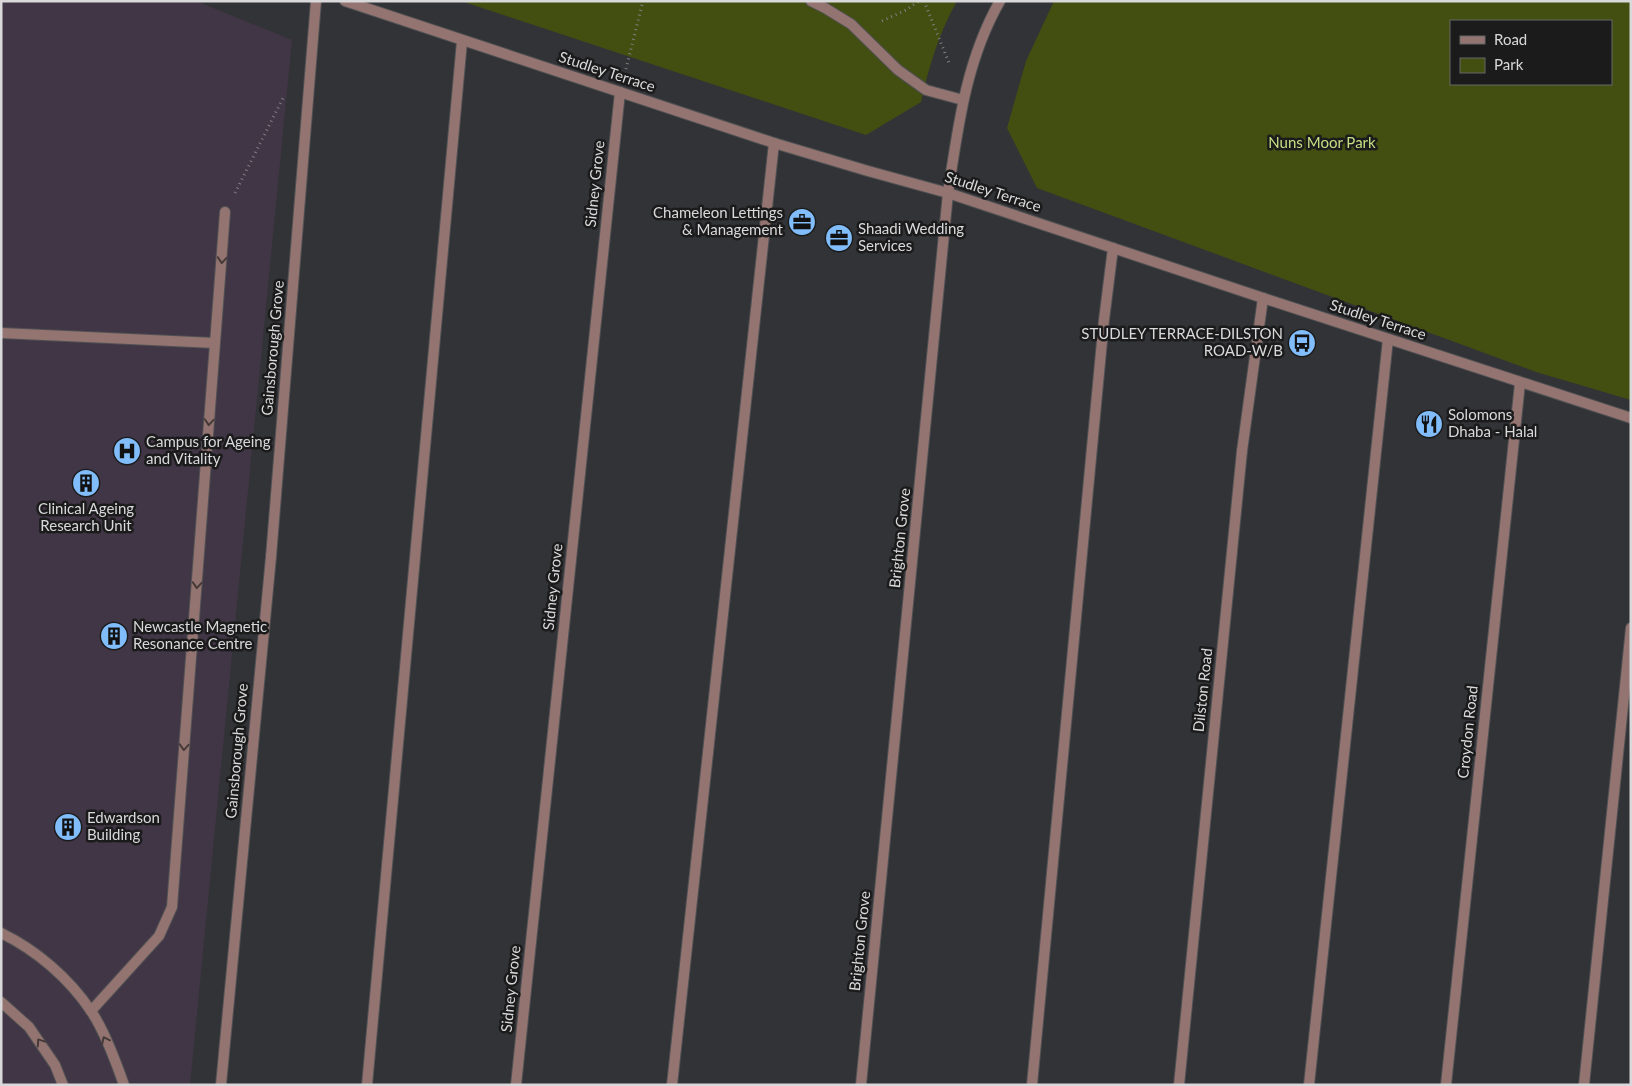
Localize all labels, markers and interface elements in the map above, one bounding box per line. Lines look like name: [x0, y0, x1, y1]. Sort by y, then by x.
legend: [1450, 20, 1612, 85]
text: Road: [1494, 30, 1527, 48]
street label: Studley Terrace: [557, 47, 658, 95]
text: Park: [1494, 55, 1524, 73]
park label: Nuns Moor Park: [1268, 133, 1376, 151]
street label: Sidney Grove: [581, 140, 608, 228]
street label: Studley Terrace: [943, 167, 1044, 215]
place label: Chameleon Lettings & Management: [653, 203, 784, 238]
office icon: Chameleon Lettings & Management: [787, 207, 817, 237]
place label: Shaadi Wedding Services: [858, 219, 964, 254]
office icon: Shaadi Wedding Services: [824, 223, 854, 253]
one-way arrow: [216, 257, 227, 265]
street label: Gainsborough Grove: [257, 280, 287, 416]
street label: Studley Terrace: [1328, 295, 1429, 343]
place label: STUDLEY TERRACE-DILSTON ROAD-W/B: [1081, 324, 1283, 359]
bus stop icon: STUDLEY TERRACE-DILSTON ROAD-W/B: [1287, 328, 1317, 358]
place label: Solomons Dhaba - Halal: [1448, 405, 1537, 440]
restaurant icon: Solomons Dhaba - Halal: [1414, 409, 1444, 439]
one-way arrow: [204, 419, 215, 427]
place label: Campus for Ageing and Vitality: [146, 432, 271, 467]
hospital icon: Campus for Ageing and Vitality: [112, 436, 142, 466]
building icon: Clinical Ageing Research Unit: [71, 468, 101, 498]
street label: Brighton Grove: [885, 487, 913, 589]
place label: Clinical Ageing Research Unit: [38, 499, 134, 534]
street label: Sidney Grove: [539, 543, 566, 631]
one-way arrow: [191, 581, 202, 589]
place label: Newcastle Magnetic Resonance Centre: [133, 617, 267, 652]
building icon: Newcastle Magnetic Resonance Centre: [99, 621, 129, 651]
street label: Dilston Road: [1189, 647, 1215, 733]
street label: Gainsborough Grove: [221, 683, 251, 819]
street label: Croydon Road: [1453, 685, 1481, 779]
one-way arrow: [179, 743, 190, 751]
place label: Edwardson Building: [87, 808, 160, 843]
building icon: Edwardson Building: [53, 812, 83, 842]
street label: Brighton Grove: [845, 890, 873, 992]
street label: Sidney Grove: [497, 945, 524, 1033]
one-way arrow: [101, 1036, 111, 1045]
one-way arrow: [36, 1039, 46, 1048]

